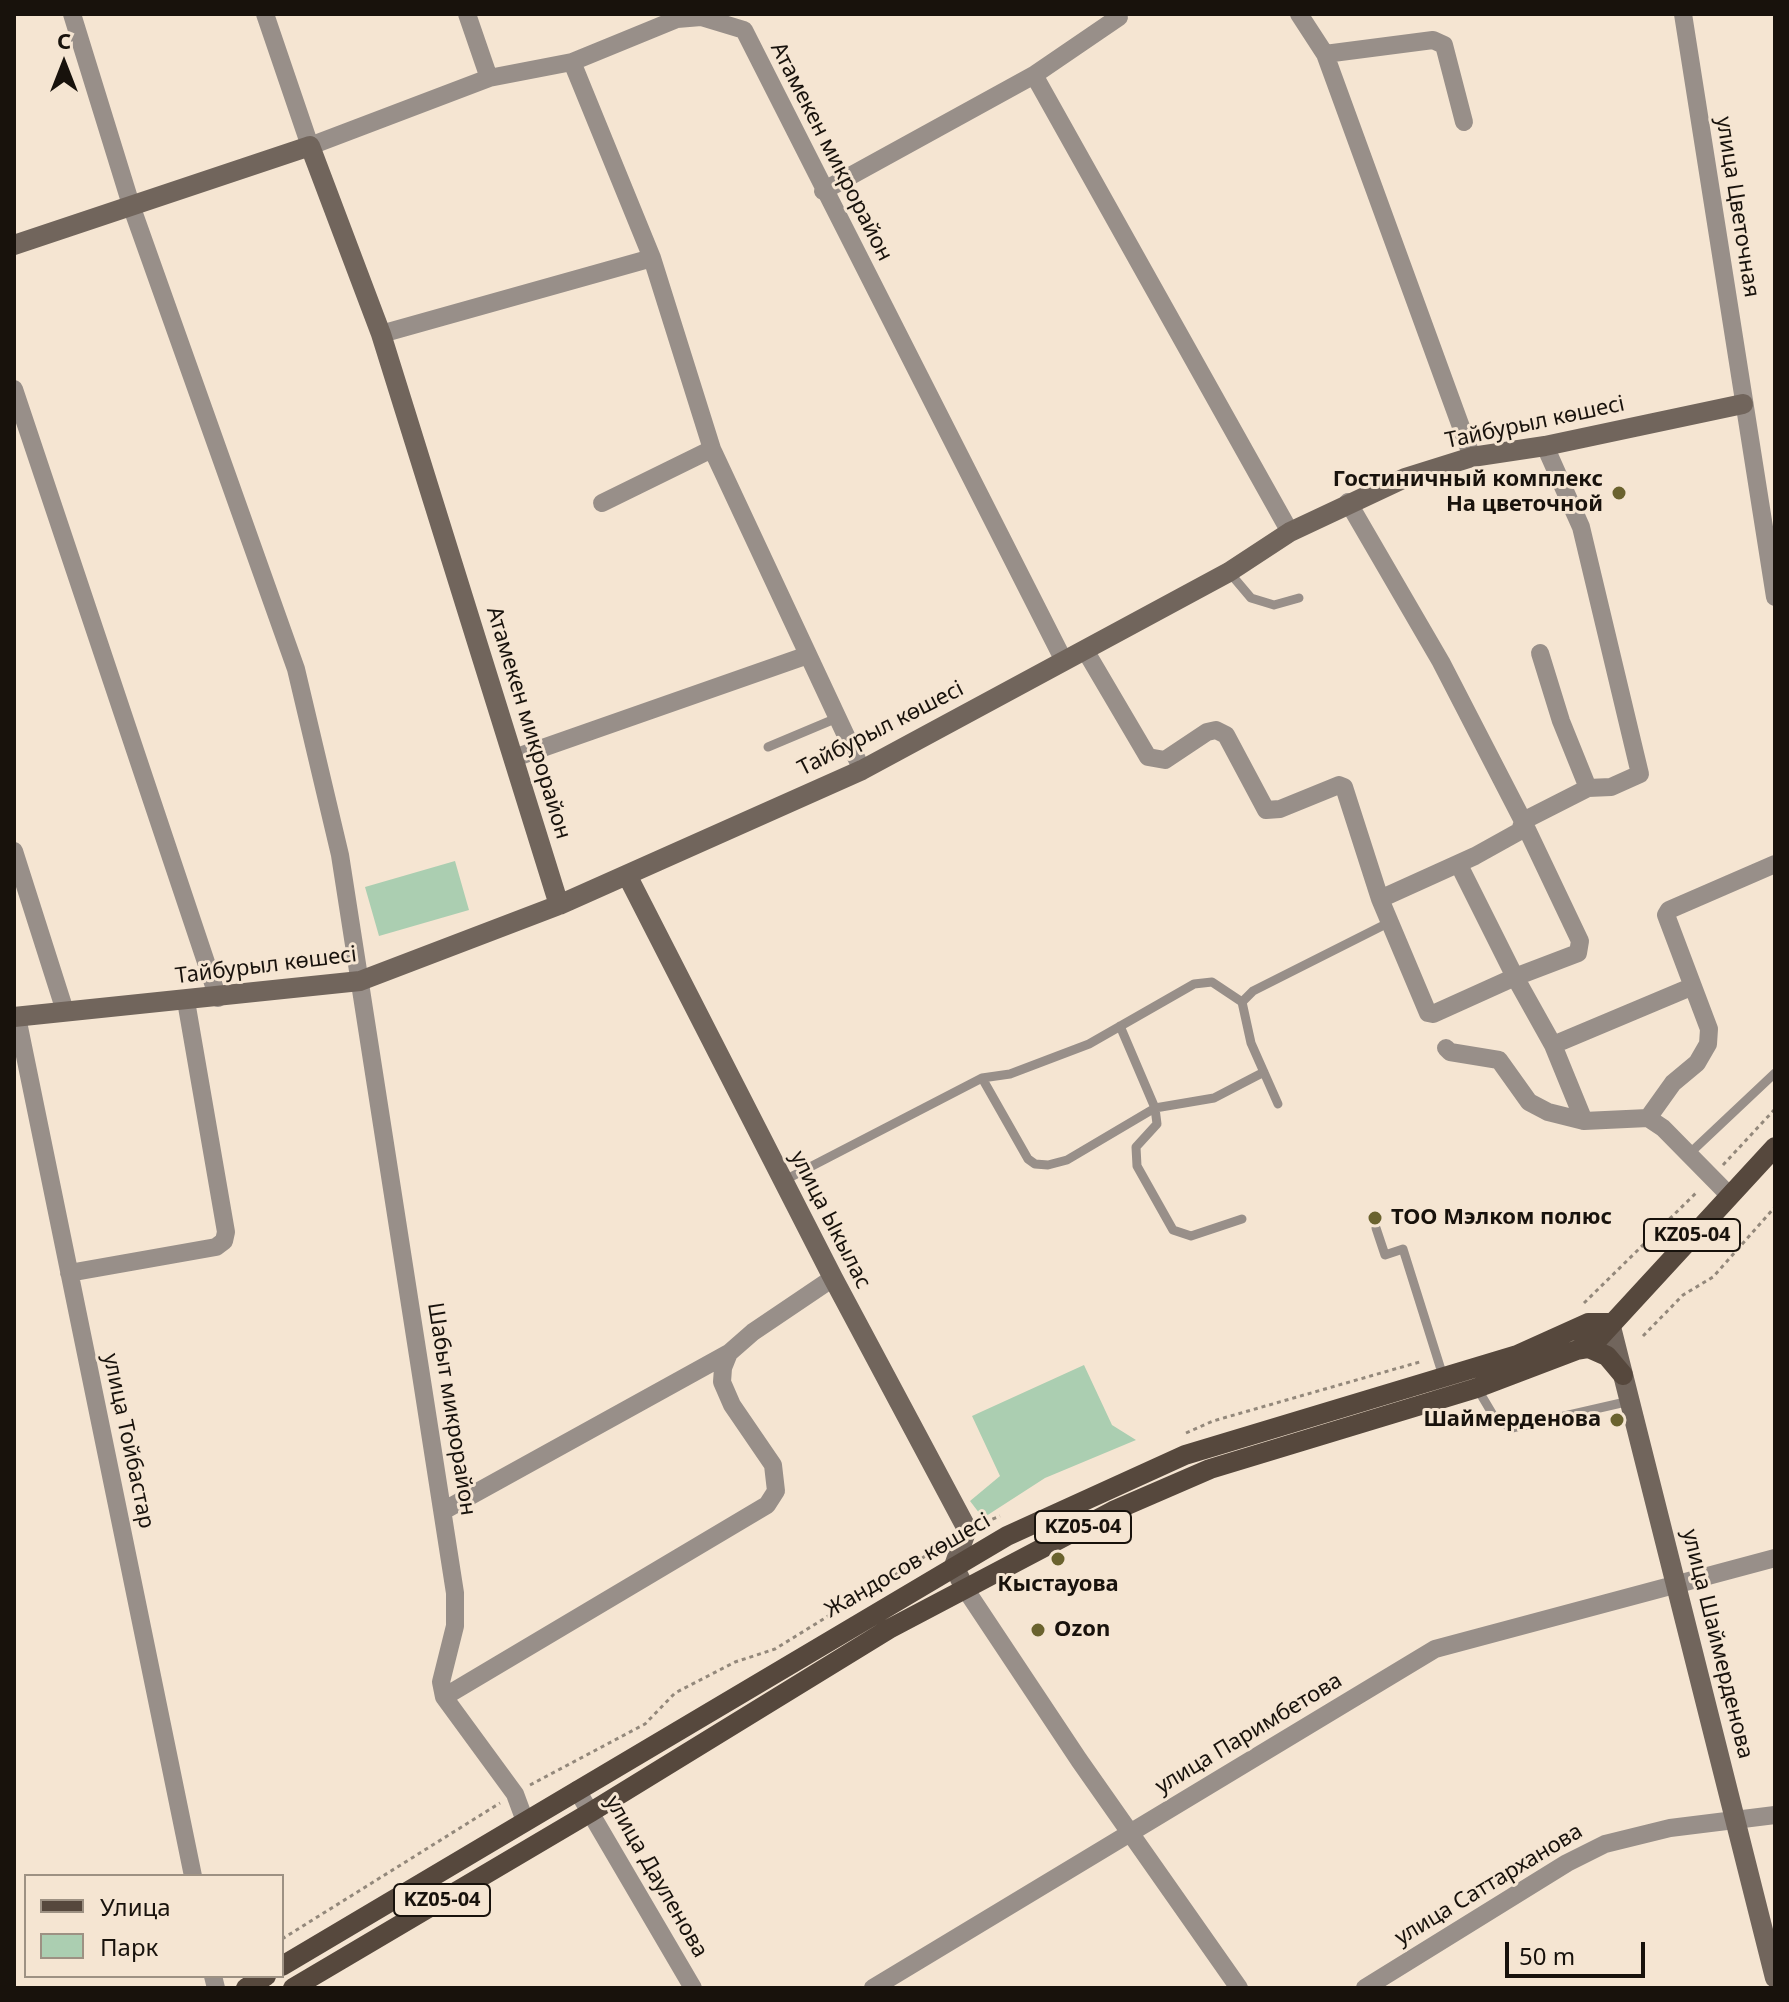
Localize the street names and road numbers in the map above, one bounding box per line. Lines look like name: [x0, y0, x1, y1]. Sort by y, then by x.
street label: Атамекен микрорайон: [764, 38, 898, 266]
street label: улица Цветочная: [1710, 115, 1764, 299]
street label: Тайбурыл көшесі: [1443, 391, 1627, 455]
street label: Атамекен микрорайон: [480, 603, 576, 843]
street label: Тайбурыл көшесі: [794, 676, 968, 782]
street label: Тайбурыл көшесі: [174, 942, 358, 990]
street label: улица Ыкылас: [784, 1147, 876, 1293]
road number: KZ05-04: [1644, 1219, 1740, 1251]
street label: Шабыт микрорайон: [421, 1301, 481, 1517]
street label: улица Тойбастар: [97, 1351, 159, 1531]
street label: Жандосов көшесі: [821, 1508, 995, 1624]
road number: KZ05-04: [1035, 1511, 1131, 1543]
street label: улица Шаймерденова: [1676, 1526, 1758, 1762]
street label: улица Паримбетова: [1151, 1668, 1347, 1800]
street label: улица Дауленова: [599, 1791, 713, 1963]
street label: улица Саттарханова: [1390, 1819, 1588, 1951]
road number: KZ05-04: [394, 1884, 490, 1916]

